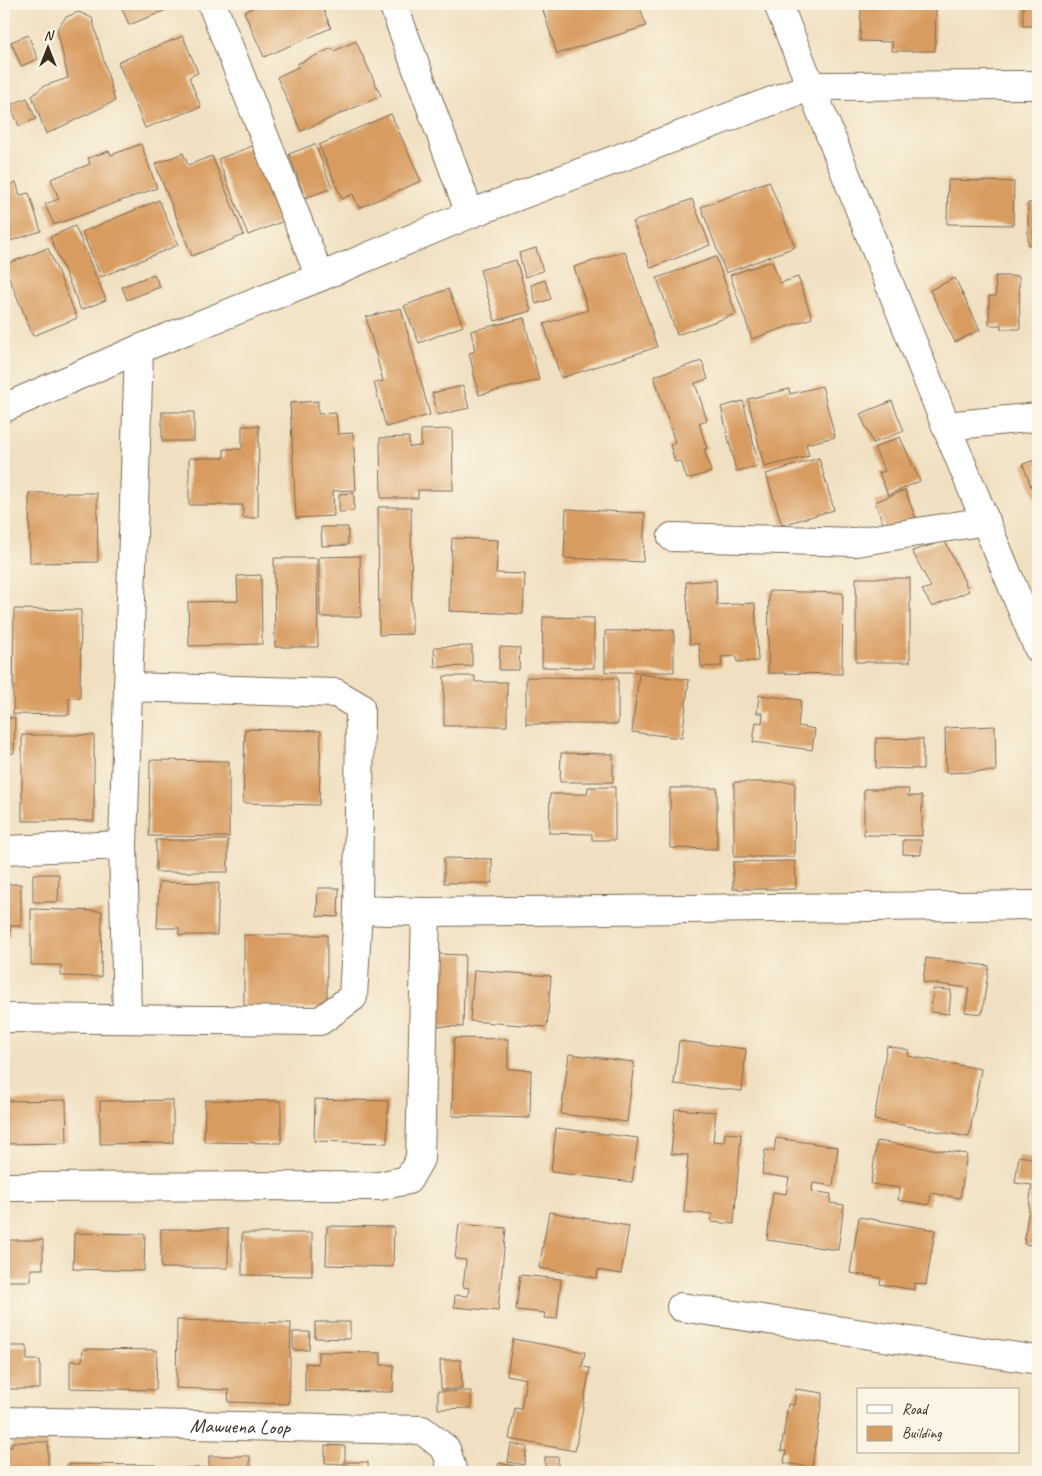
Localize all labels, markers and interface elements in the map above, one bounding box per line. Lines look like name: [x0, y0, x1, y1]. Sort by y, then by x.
north arrow: [22, 22, 72, 72]
text: N: [44, 27, 55, 44]
legend: [857, 1388, 1020, 1454]
text: Road: [902, 1400, 929, 1419]
street label: Mawuena Loop: [190, 1413, 292, 1440]
text: Building: [902, 1424, 942, 1443]

